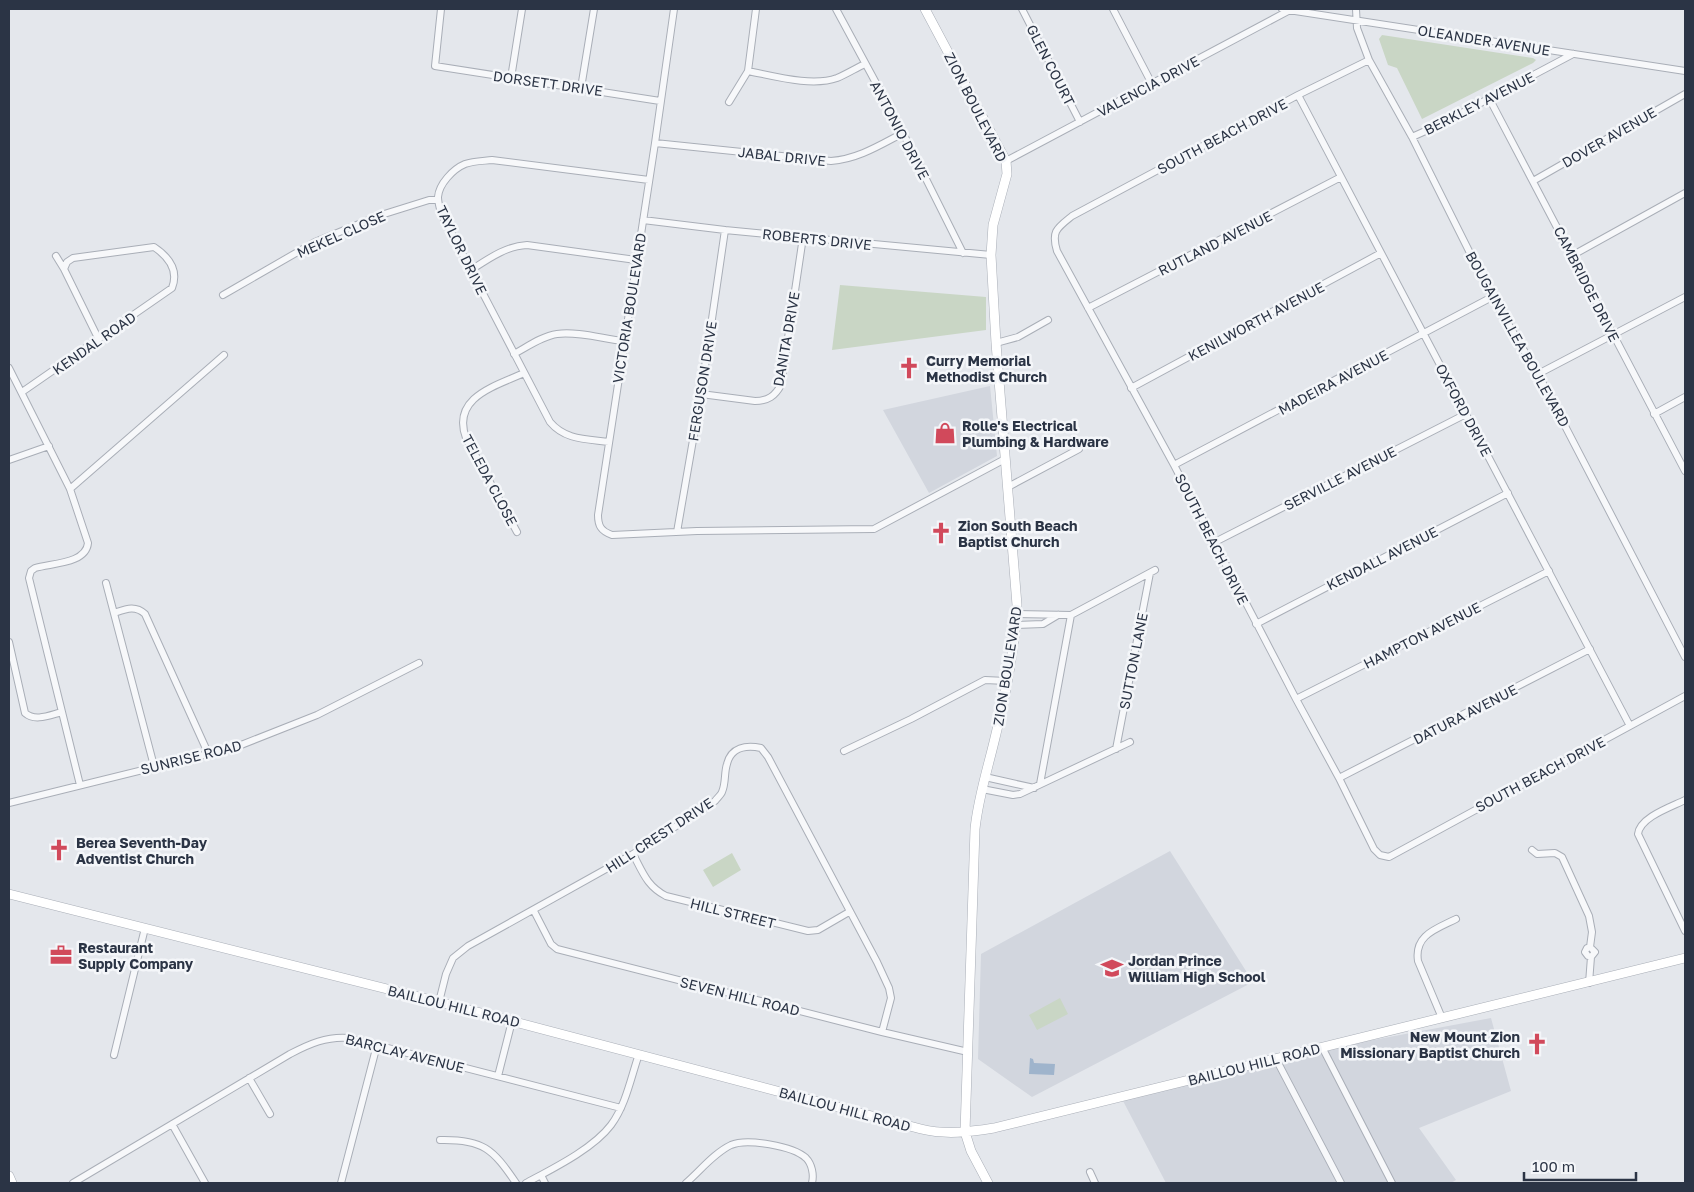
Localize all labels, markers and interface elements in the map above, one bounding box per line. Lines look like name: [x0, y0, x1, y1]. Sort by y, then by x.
street label: OLEANDER AVENUE: [1417, 21, 1551, 59]
street label: GLEN COURT: [1023, 22, 1079, 109]
street label: ZION BOULEVARD: [941, 49, 1011, 165]
street label: VALENCIA DRIVE: [1094, 52, 1202, 120]
street label: DORSETT DRIVE: [492, 67, 604, 99]
street label: BERKLEY AVENUE: [1421, 68, 1537, 138]
street label: ANTONIO DRIVE: [867, 78, 933, 182]
street label: SOUTH BEACH DRIVE: [1154, 95, 1290, 177]
street label: DOVER AVENUE: [1559, 103, 1659, 171]
street label: JABAL DRIVE: [737, 143, 827, 169]
street label: TAYLOR DRIVE: [433, 203, 491, 297]
street label: MEKEL CLOSE: [294, 207, 388, 261]
street label: RUTLAND AVENUE: [1155, 207, 1275, 279]
street label: CAMBRIDGE DRIVE: [1551, 223, 1623, 345]
street label: ROBERTS DRIVE: [761, 225, 873, 253]
street label: VICTORIA BOULEVARD: [609, 232, 649, 384]
street label: BOUGAINVILLEA BOULEVARD: [1462, 248, 1574, 430]
street label: KENILWORTH AVENUE: [1185, 278, 1327, 364]
street label: DANITA DRIVE: [769, 290, 803, 388]
street label: KENDAL ROAD: [49, 308, 139, 378]
street label: FERGUSON DRIVE: [684, 320, 720, 442]
street label: MADEIRA AVENUE: [1275, 346, 1391, 418]
place label: Curry Memorial Methodist Church: [926, 352, 1047, 385]
church icon: Curry Memorial Methodist Church: [896, 355, 922, 381]
street label: OXFORD DRIVE: [1432, 361, 1496, 459]
place label: Rolle's Electrical Plumbing & Hardware: [962, 417, 1109, 450]
shop icon: Rolle's Electrical Plumbing & Hardware: [932, 420, 958, 446]
street label: TELEDA CLOSE: [459, 431, 521, 529]
street label: SERVILLE AVENUE: [1281, 442, 1399, 514]
street label: SOUTH BEACH DRIVE: [1172, 471, 1252, 607]
place label: Zion South Beach Baptist Church: [958, 517, 1077, 550]
church icon: Zion South Beach Baptist Church: [928, 520, 954, 546]
street label: KENDALL AVENUE: [1324, 523, 1440, 593]
street label: HAMPTON AVENUE: [1360, 598, 1484, 672]
street label: ZION BOULEVARD: [989, 605, 1025, 727]
street label: SUTTON LANE: [1115, 611, 1151, 711]
street label: DATURA AVENUE: [1410, 680, 1520, 748]
street label: SOUTH BEACH DRIVE: [1472, 733, 1608, 815]
street label: SUNRISE ROAD: [139, 736, 243, 778]
street label: HILL CREST DRIVE: [602, 794, 716, 876]
place label: Berea Seventh-Day Adventist Church: [76, 834, 208, 867]
church icon: Berea Seventh-Day Adventist Church: [46, 837, 72, 863]
street label: HILL STREET: [689, 894, 778, 932]
place label: Restaurant Supply Company: [78, 939, 194, 972]
office icon: Restaurant Supply Company: [48, 942, 74, 968]
place label: Jordan Prince William High School: [1128, 952, 1266, 985]
school or university icon: Jordan Prince William High School: [1099, 955, 1125, 981]
street label: SEVEN HILL ROAD: [678, 973, 802, 1019]
street label: BAILLOU HILL ROAD: [386, 981, 522, 1031]
place label: New Mount Zion Missionary Baptist Church: [1340, 1028, 1520, 1061]
street label: BARCLAY AVENUE: [344, 1030, 466, 1076]
church icon: New Mount Zion Missionary Baptist Church: [1524, 1031, 1550, 1057]
street label: BAILLOU HILL ROAD: [1186, 1039, 1322, 1089]
street label: BAILLOU HILL ROAD: [777, 1083, 913, 1135]
scale bar: [1524, 1150, 1636, 1182]
text: 100 m: [1532, 1157, 1575, 1175]

